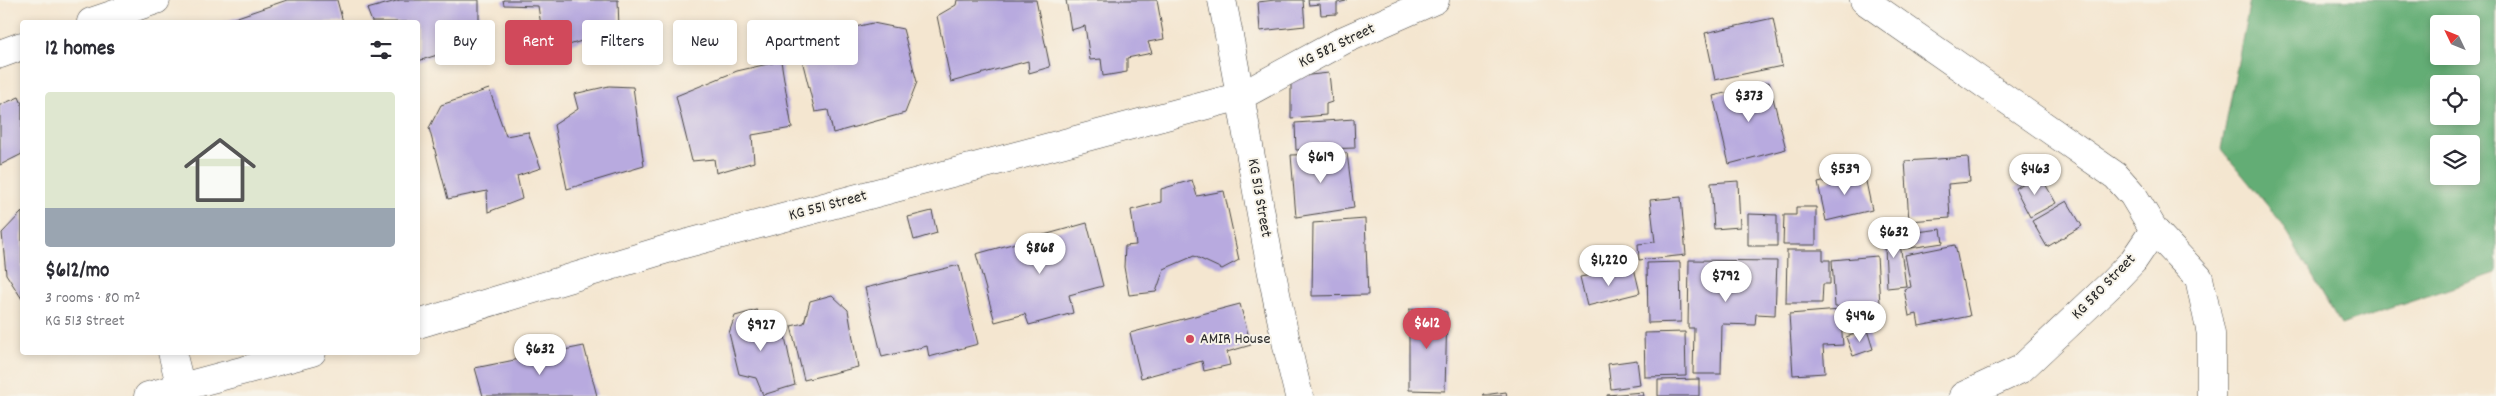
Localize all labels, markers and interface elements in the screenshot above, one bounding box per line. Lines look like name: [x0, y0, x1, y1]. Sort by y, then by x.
north arrow: [2430, 15, 2480, 65]
map controls: [2430, 15, 2480, 185]
street label: KG 582 Street: [1295, 18, 1379, 74]
chip: Buy: [435, 20, 495, 65]
chip: Rent: [505, 20, 572, 65]
chip: Filters: [582, 20, 663, 65]
chip: New: [673, 20, 737, 65]
chip: Apartment: [747, 20, 858, 65]
text: 12 homes: [45, 35, 115, 65]
icon: filters: [367, 36, 395, 64]
button: locate: [2430, 75, 2480, 125]
pin: $373: [1719, 80, 1779, 123]
text: $373: [1735, 85, 1763, 108]
icon: home: [175, 125, 265, 215]
button: layers: [2430, 135, 2480, 185]
pin: $619: [1291, 142, 1351, 184]
text: $619: [1308, 146, 1334, 169]
pin: $539: [1815, 154, 1875, 196]
pin: $463: [2005, 154, 2065, 196]
street label: KG 513 Street: [1241, 157, 1277, 239]
text: $539: [1830, 158, 1860, 181]
text: $463: [2020, 158, 2050, 181]
street label: KG 551 Street: [786, 185, 870, 227]
pin: $632: [1864, 216, 1924, 259]
text: $632: [1879, 221, 1909, 244]
pin: $868: [1010, 232, 1070, 275]
text: $868: [1026, 237, 1054, 260]
pin: $1,220: [1568, 244, 1650, 287]
text: $1,220: [1590, 249, 1628, 272]
street label: KG 580 Street: [2066, 249, 2142, 325]
text: $612/mo: [45, 257, 109, 287]
pin: $792: [1696, 260, 1756, 303]
text: $792: [1712, 265, 1740, 288]
text: 3 rooms · 80 m²: [45, 287, 140, 310]
pin: $496: [1830, 300, 1890, 343]
text: $496: [1845, 305, 1875, 328]
pin: $612: [1397, 308, 1457, 350]
text: KG 513 Street: [45, 310, 125, 333]
pin: $927: [731, 310, 791, 352]
text: $612: [1414, 312, 1440, 335]
text: $927: [747, 314, 775, 337]
place label: AMIR House: [1200, 328, 1271, 351]
marker: AMIR House: [1184, 333, 1196, 345]
pin: $632: [510, 334, 570, 376]
text: $632: [525, 338, 555, 361]

